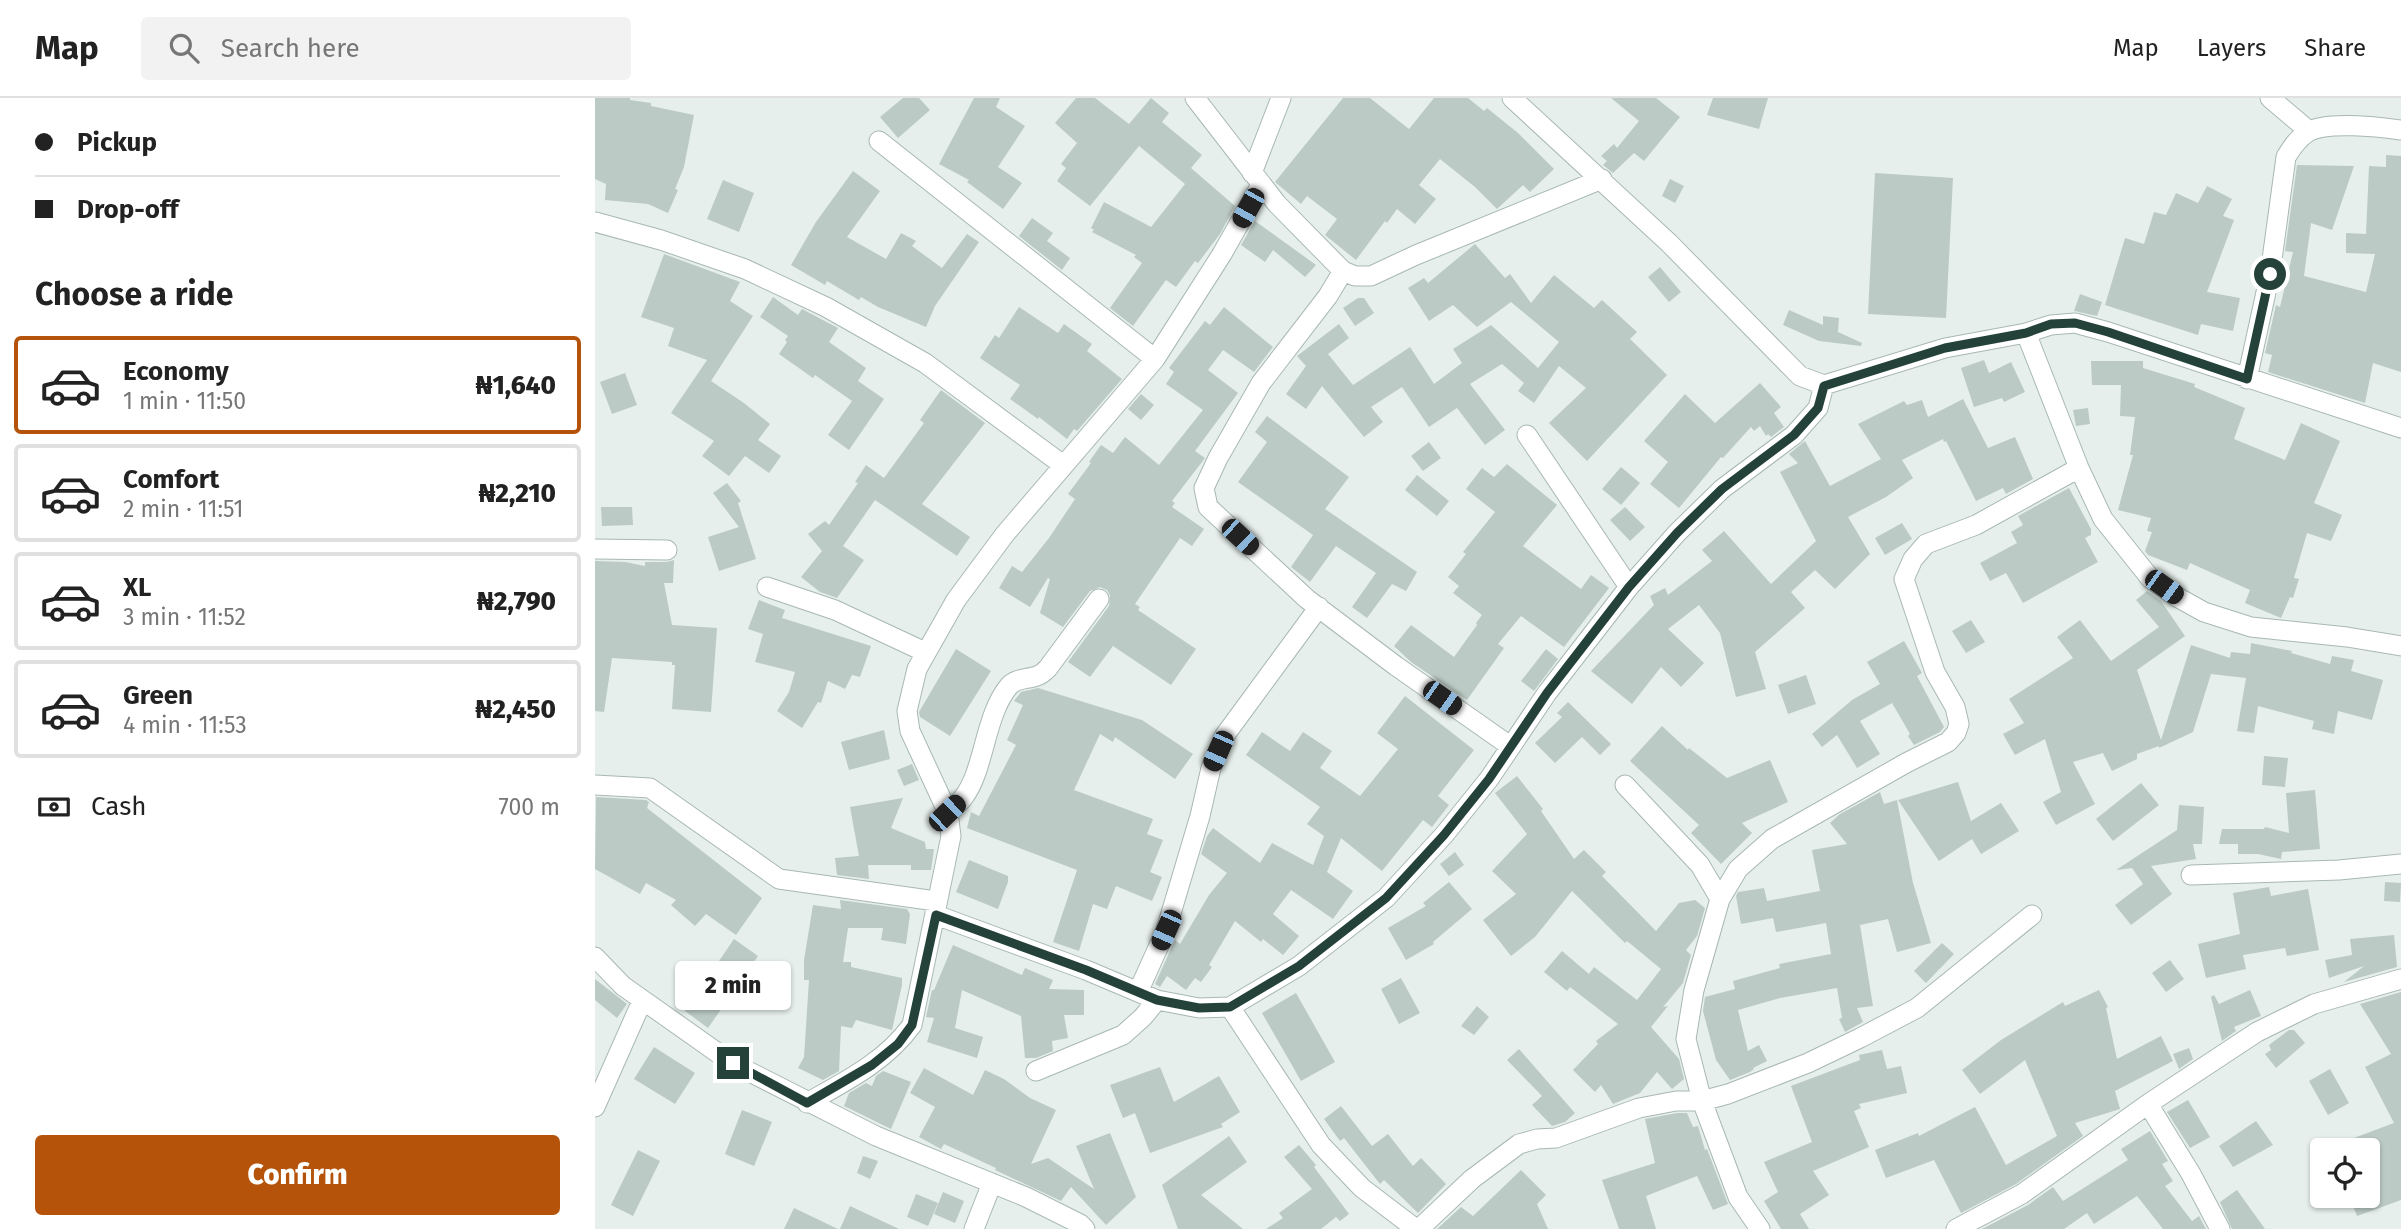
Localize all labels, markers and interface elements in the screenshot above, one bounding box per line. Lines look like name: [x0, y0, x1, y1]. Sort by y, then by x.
search box: [141, 17, 631, 80]
text: Map: [35, 28, 99, 68]
icon: search: [165, 29, 203, 67]
text: Search here: [221, 33, 360, 64]
text: Map: [2113, 34, 2159, 62]
text: Layers: [2197, 34, 2266, 62]
text: Share: [2304, 34, 2366, 62]
text: Pickup: [77, 127, 157, 158]
car: [1229, 185, 1268, 231]
text: Drop-off: [77, 194, 179, 225]
route start: [2254, 258, 2286, 290]
text: Choose a ride: [35, 275, 233, 313]
icon: car: [39, 354, 102, 417]
text: Economy: [123, 356, 229, 387]
text: ₦1,640: [475, 370, 556, 401]
text: 1 min · 11:50: [123, 387, 246, 415]
icon: car: [39, 462, 102, 525]
text: Comfort: [123, 464, 219, 495]
text: ₦2,210: [478, 478, 556, 509]
text: 2 min · 11:51: [123, 495, 243, 523]
car: [1218, 515, 1263, 559]
car: [2141, 566, 2188, 608]
icon: car: [39, 570, 102, 633]
text: XL: [123, 572, 151, 603]
text: ₦2,790: [477, 586, 556, 617]
text: 3 min · 11:52: [123, 603, 246, 631]
car: [1419, 677, 1466, 719]
icon: car: [39, 678, 102, 741]
text: Green: [123, 680, 193, 711]
text: ₦2,450: [475, 694, 556, 725]
text: 4 min · 11:53: [123, 711, 247, 739]
car: [1200, 728, 1237, 774]
icon: cash: [35, 788, 73, 826]
text: Cash: [91, 791, 147, 822]
car: [925, 791, 970, 835]
text: 700 m: [499, 793, 560, 821]
car: [1148, 907, 1185, 953]
callout: 2 min: [675, 962, 791, 1010]
text: 2 min: [705, 971, 761, 999]
route end: [717, 1047, 749, 1079]
button: Confirm: [35, 1135, 560, 1215]
map controls: [2310, 1138, 2380, 1208]
button: locate: [2310, 1138, 2380, 1208]

